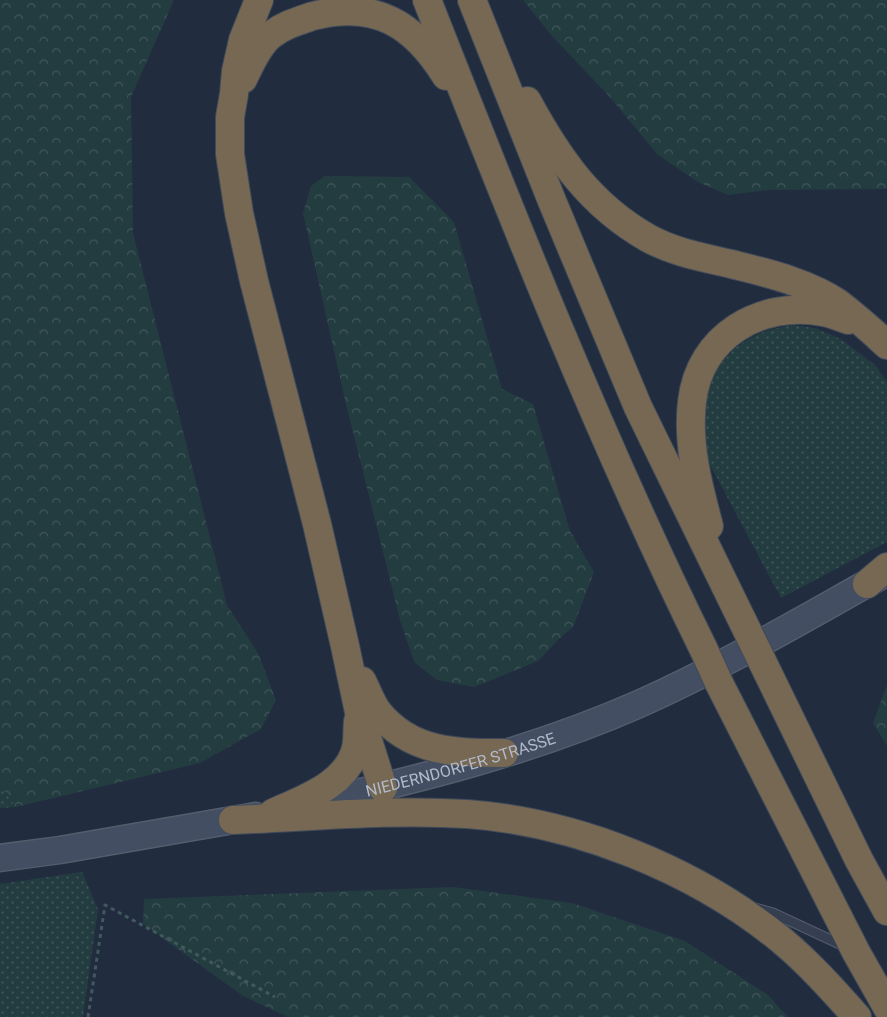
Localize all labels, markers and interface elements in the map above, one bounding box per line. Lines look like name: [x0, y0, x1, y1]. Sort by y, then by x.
street label: NIEDERNDORFER STRASSE: [364, 728, 558, 800]

